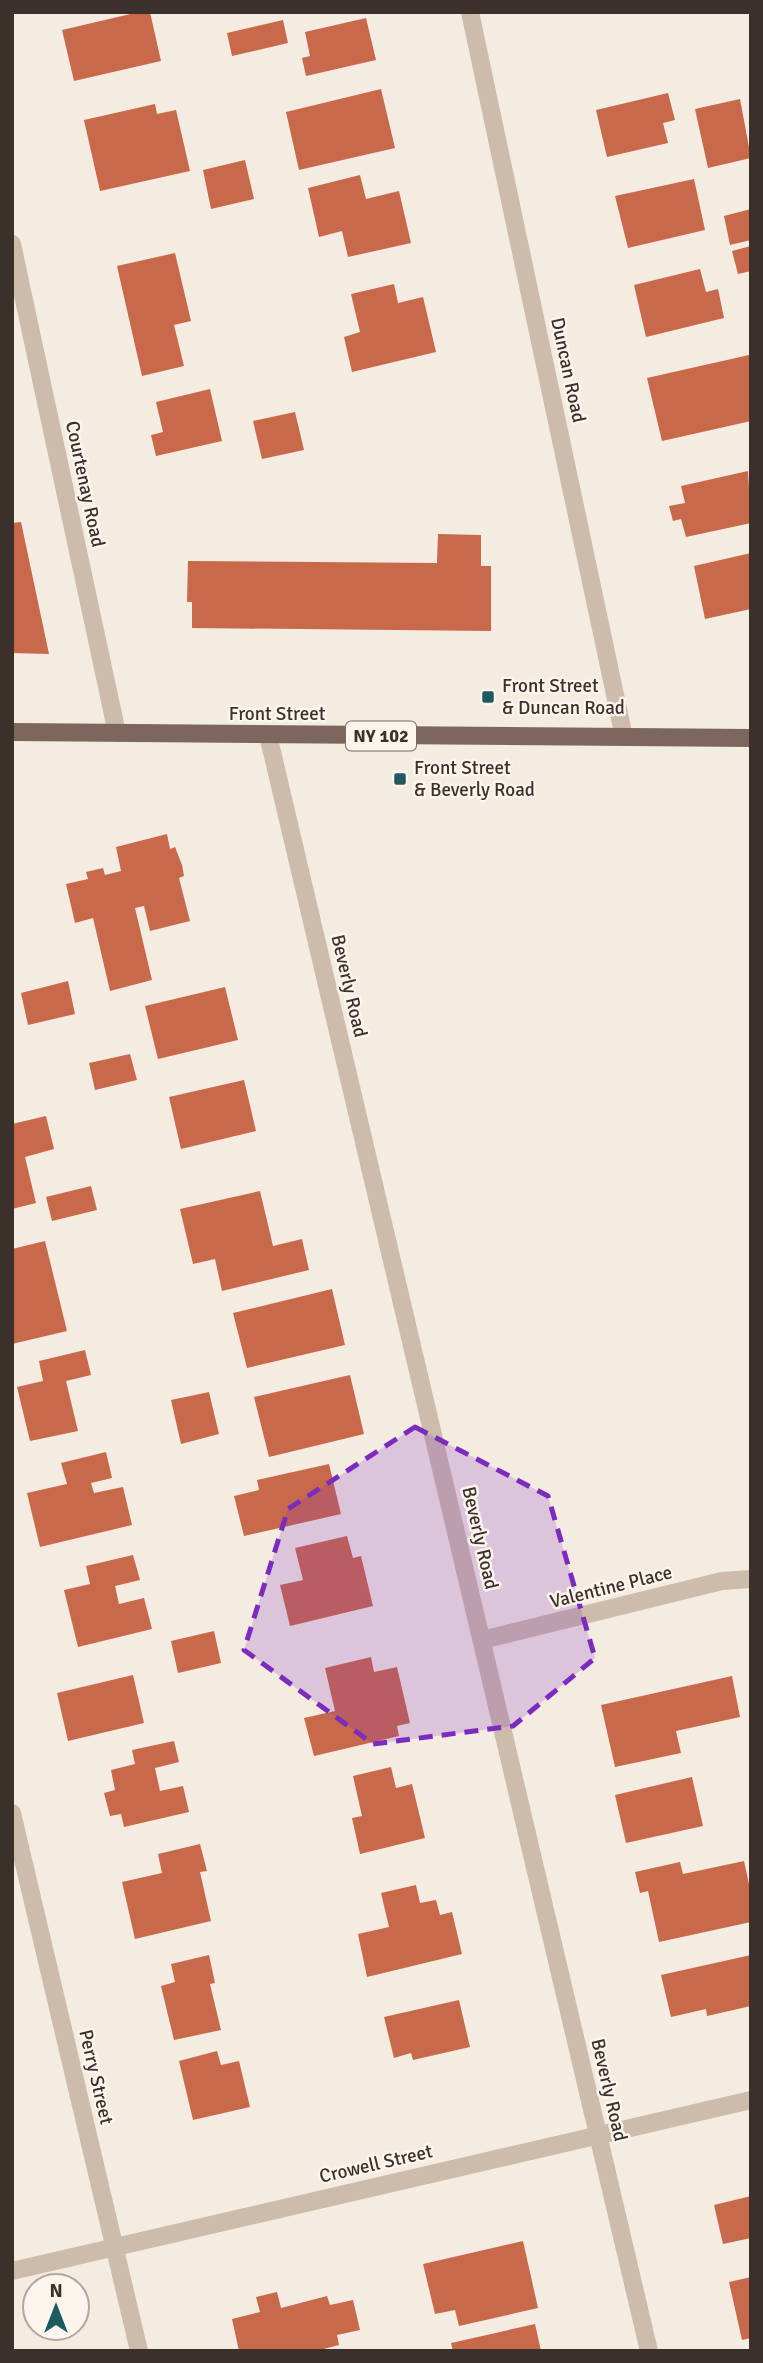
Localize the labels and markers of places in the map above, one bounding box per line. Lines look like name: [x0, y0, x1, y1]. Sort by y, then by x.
place label: Front Street & Duncan Road: [502, 674, 625, 720]
marker: Front Street & Duncan Road: [480, 689, 496, 705]
place label: Front Street & Beverly Road: [414, 756, 535, 802]
marker: Front Street & Beverly Road: [392, 771, 408, 787]

